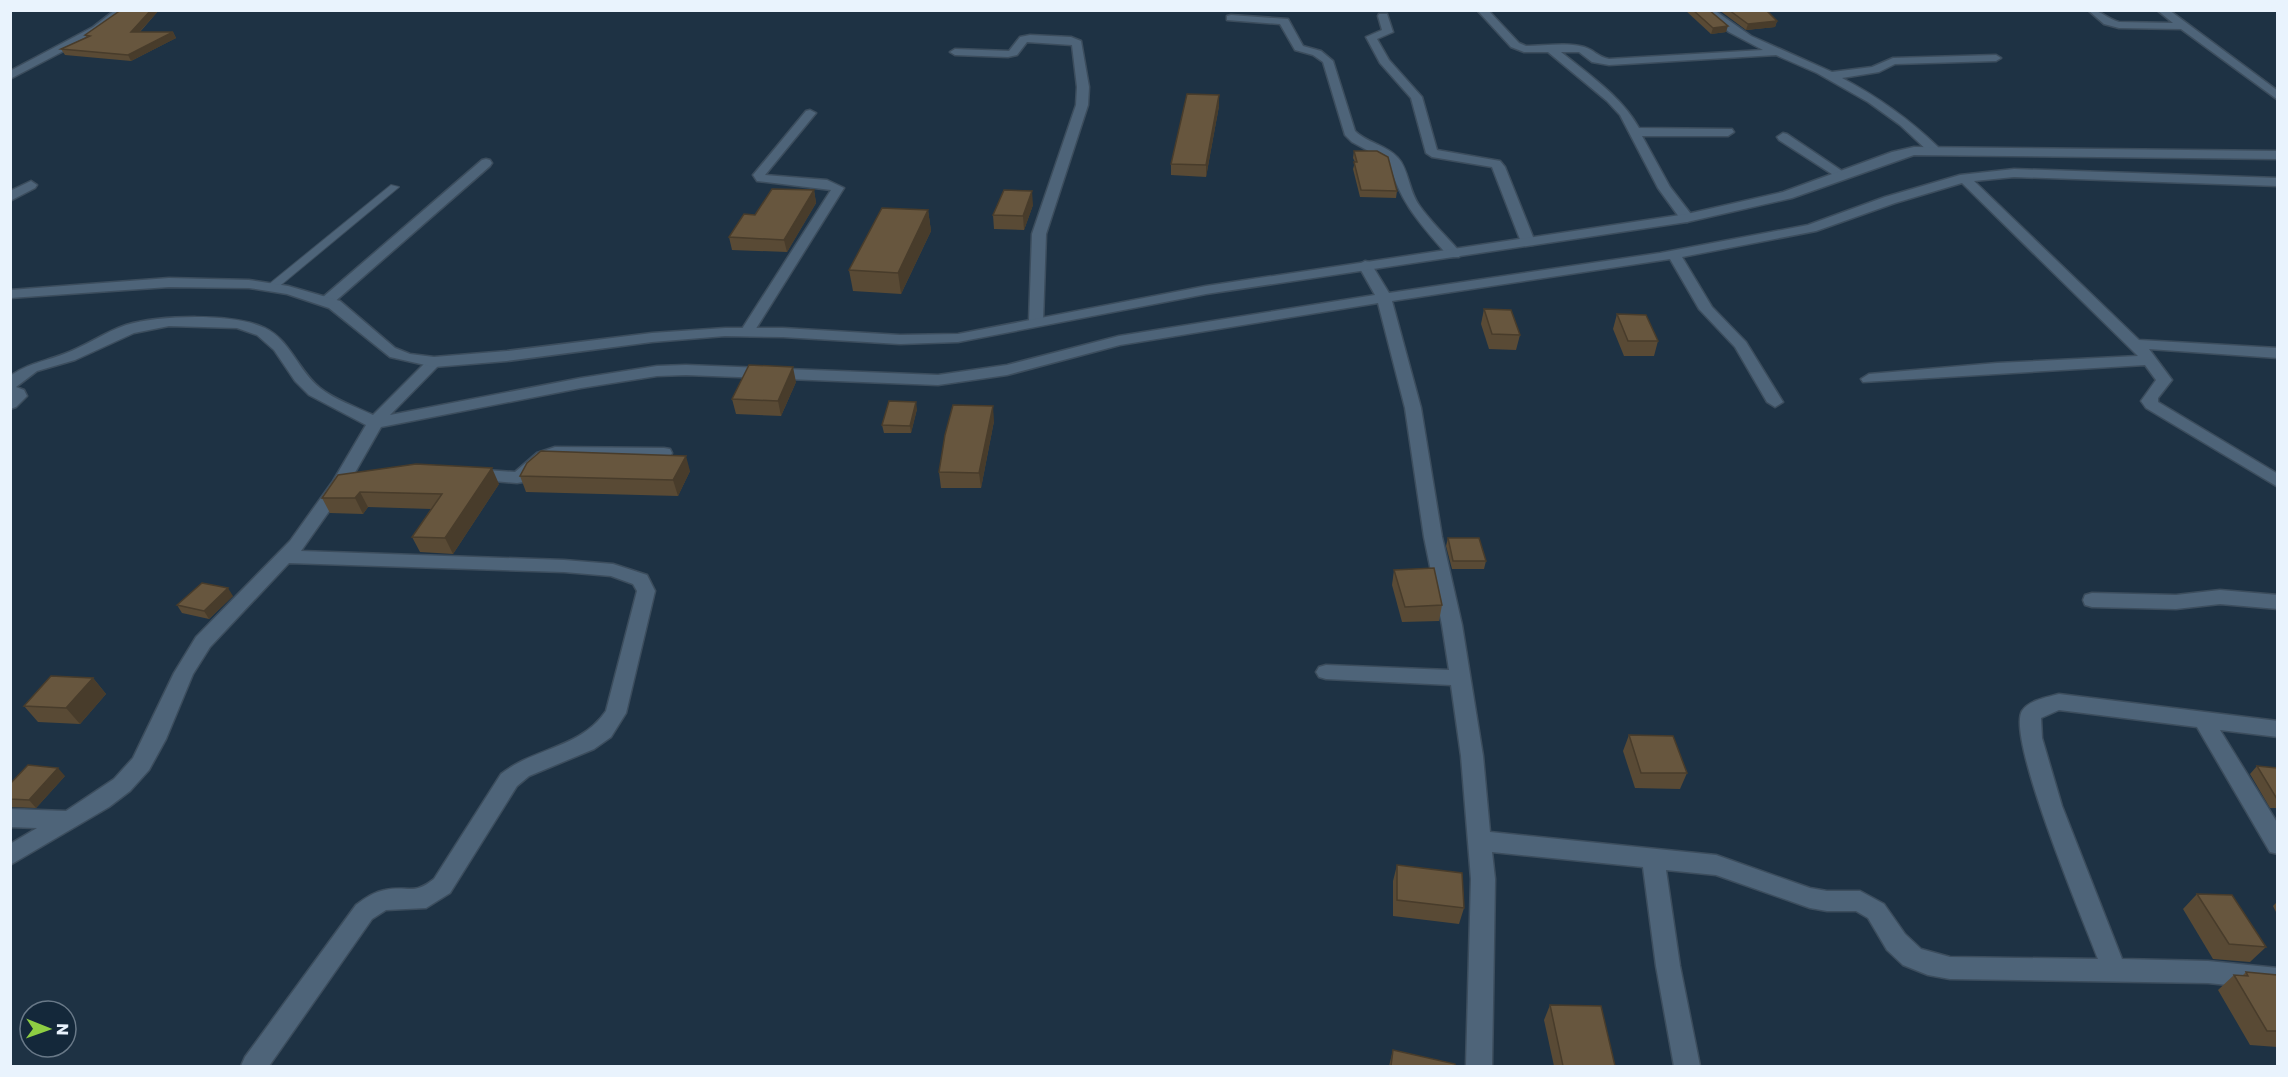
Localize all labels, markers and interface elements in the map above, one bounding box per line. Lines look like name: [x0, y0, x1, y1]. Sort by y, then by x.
north arrow: [18, 999, 78, 1059]
text: N: [51, 1023, 74, 1035]

